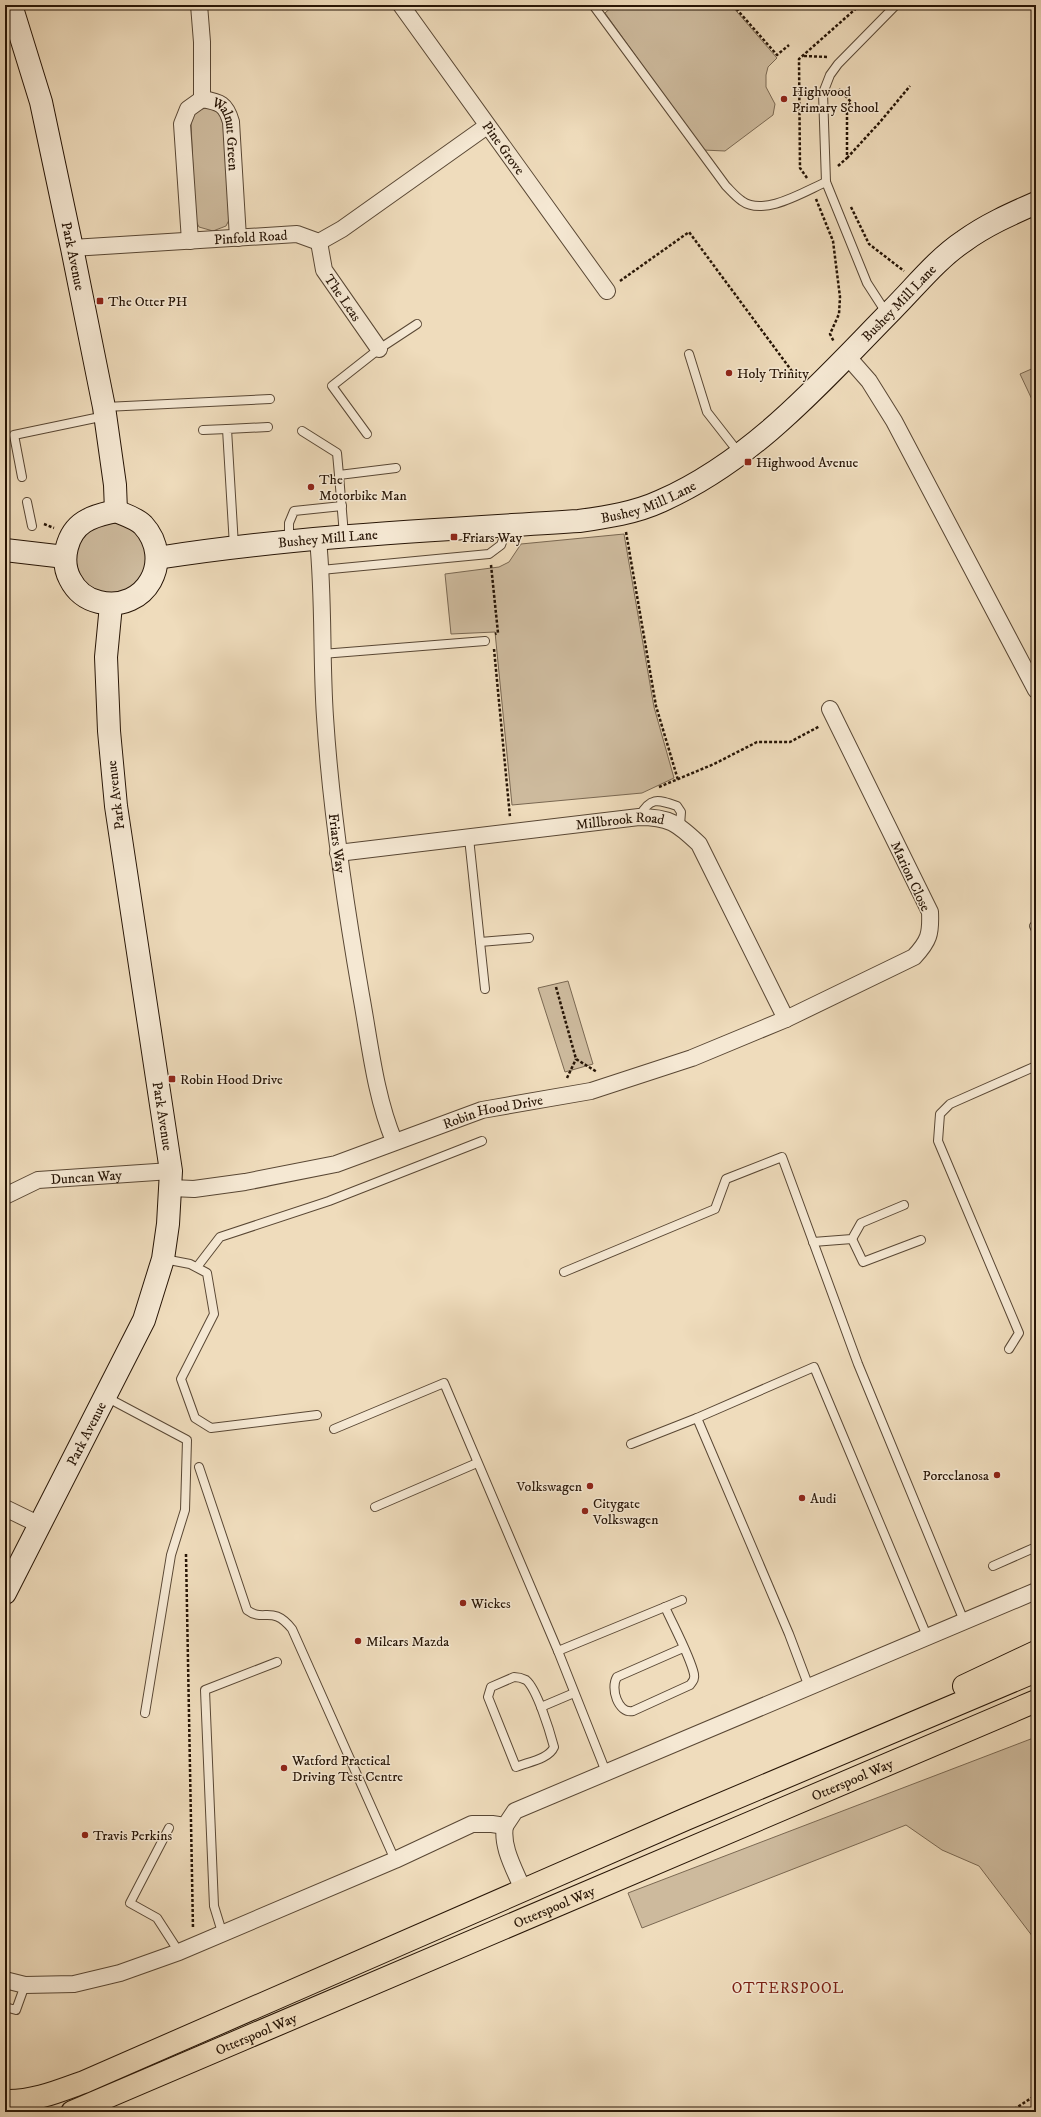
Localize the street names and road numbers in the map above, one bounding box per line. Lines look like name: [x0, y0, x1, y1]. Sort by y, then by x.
street label: Walnut Green: [208, 93, 242, 172]
street label: Pine Grove: [478, 118, 528, 179]
street label: Park Avenue: [57, 220, 88, 292]
street label: Pinfold Road: [213, 227, 288, 249]
street label: Bushey Mill Lane: [858, 261, 941, 346]
street label: The Leas: [320, 271, 365, 325]
street label: Bushey Mill Lane: [600, 477, 700, 528]
street label: Bushey Mill Lane: [277, 526, 379, 552]
street label: Park Avenue: [103, 759, 129, 830]
street label: Millbrook Road: [575, 809, 666, 834]
street label: Friars Way: [324, 812, 349, 875]
street label: Marion Close: [886, 838, 934, 915]
street label: Park Avenue: [148, 1080, 176, 1152]
street label: Robin Hood Drive: [440, 1092, 545, 1134]
street label: Duncan Way: [50, 1166, 123, 1189]
street label: Park Avenue: [63, 1399, 111, 1469]
street label: Otterspool Way: [809, 1755, 896, 1806]
street label: Otterspool Way: [511, 1882, 598, 1933]
street label: Otterspool Way: [213, 2009, 300, 2060]

